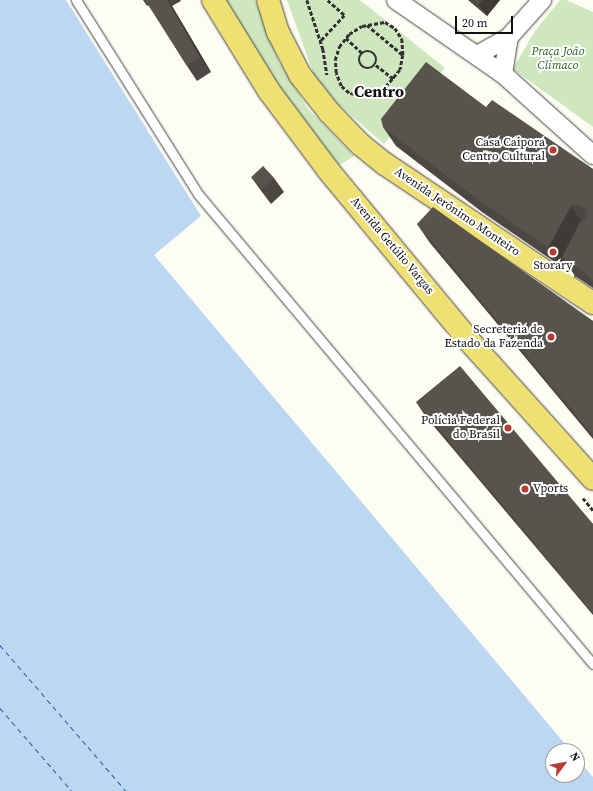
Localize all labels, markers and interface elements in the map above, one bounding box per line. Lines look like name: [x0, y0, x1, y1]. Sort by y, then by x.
scale bar: [457, 8, 515, 34]
text: 20 m: [462, 15, 488, 31]
park label: Praça João Climaco: [532, 45, 584, 73]
district label: Centro: [354, 81, 404, 101]
place label: Casa Caipora Centro Cultural: [462, 136, 545, 164]
marker: Casa Caipora Centro Cultural: [548, 145, 558, 155]
street label: Avenida Jerônimo Monteiro: [392, 165, 522, 259]
street label: Avenida Getúlio Vargas: [347, 194, 437, 298]
marker: Storary: [548, 247, 558, 257]
place label: Storary: [534, 259, 572, 273]
place label: Secreteria de Estado da Fazenda: [445, 323, 543, 351]
marker: Secreteria de Estado da Fazenda: [546, 332, 556, 342]
place label: Polícia Federal do Brasil: [421, 414, 500, 442]
marker: Polícia Federal do Brasil: [503, 423, 513, 433]
place label: Vports: [533, 482, 568, 496]
marker: Vports: [520, 484, 530, 494]
north arrow: [545, 743, 585, 783]
text: N: [566, 750, 583, 764]

